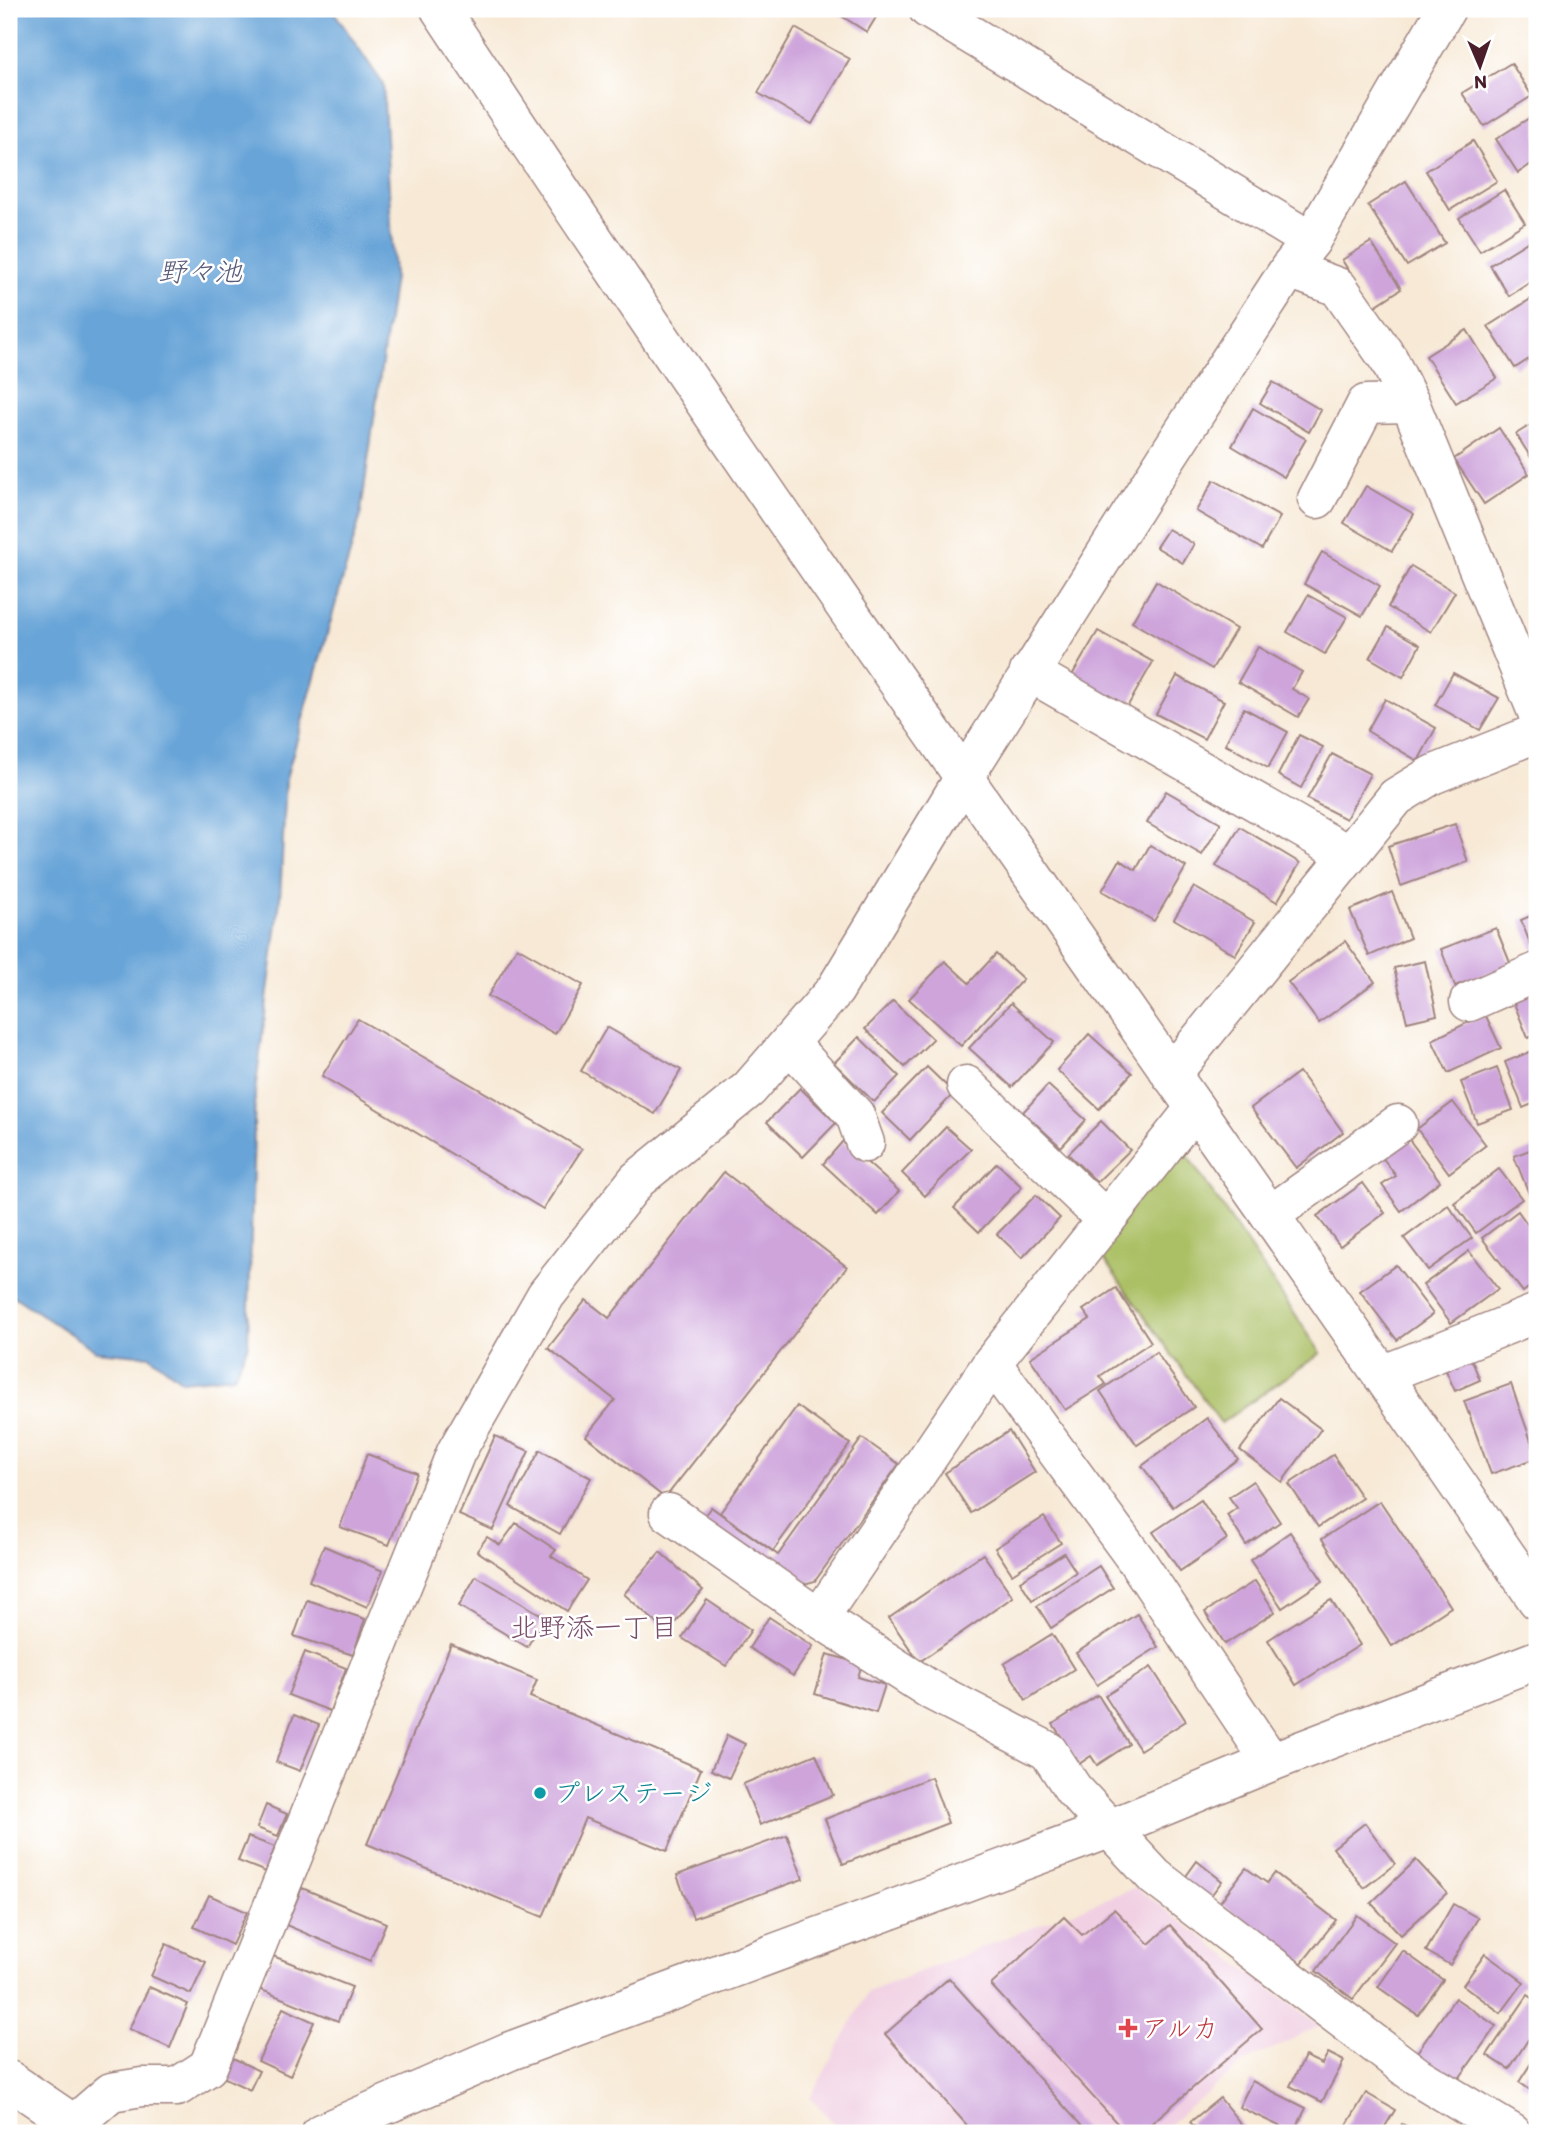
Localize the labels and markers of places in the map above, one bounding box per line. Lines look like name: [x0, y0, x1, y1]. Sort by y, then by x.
place label: プレステージ: [554, 1777, 712, 1809]
marker: プレステージ: [532, 1785, 548, 1801]
place label: アルカ: [1142, 2012, 1218, 2044]
marker: アルカ: [1120, 2020, 1136, 2036]

